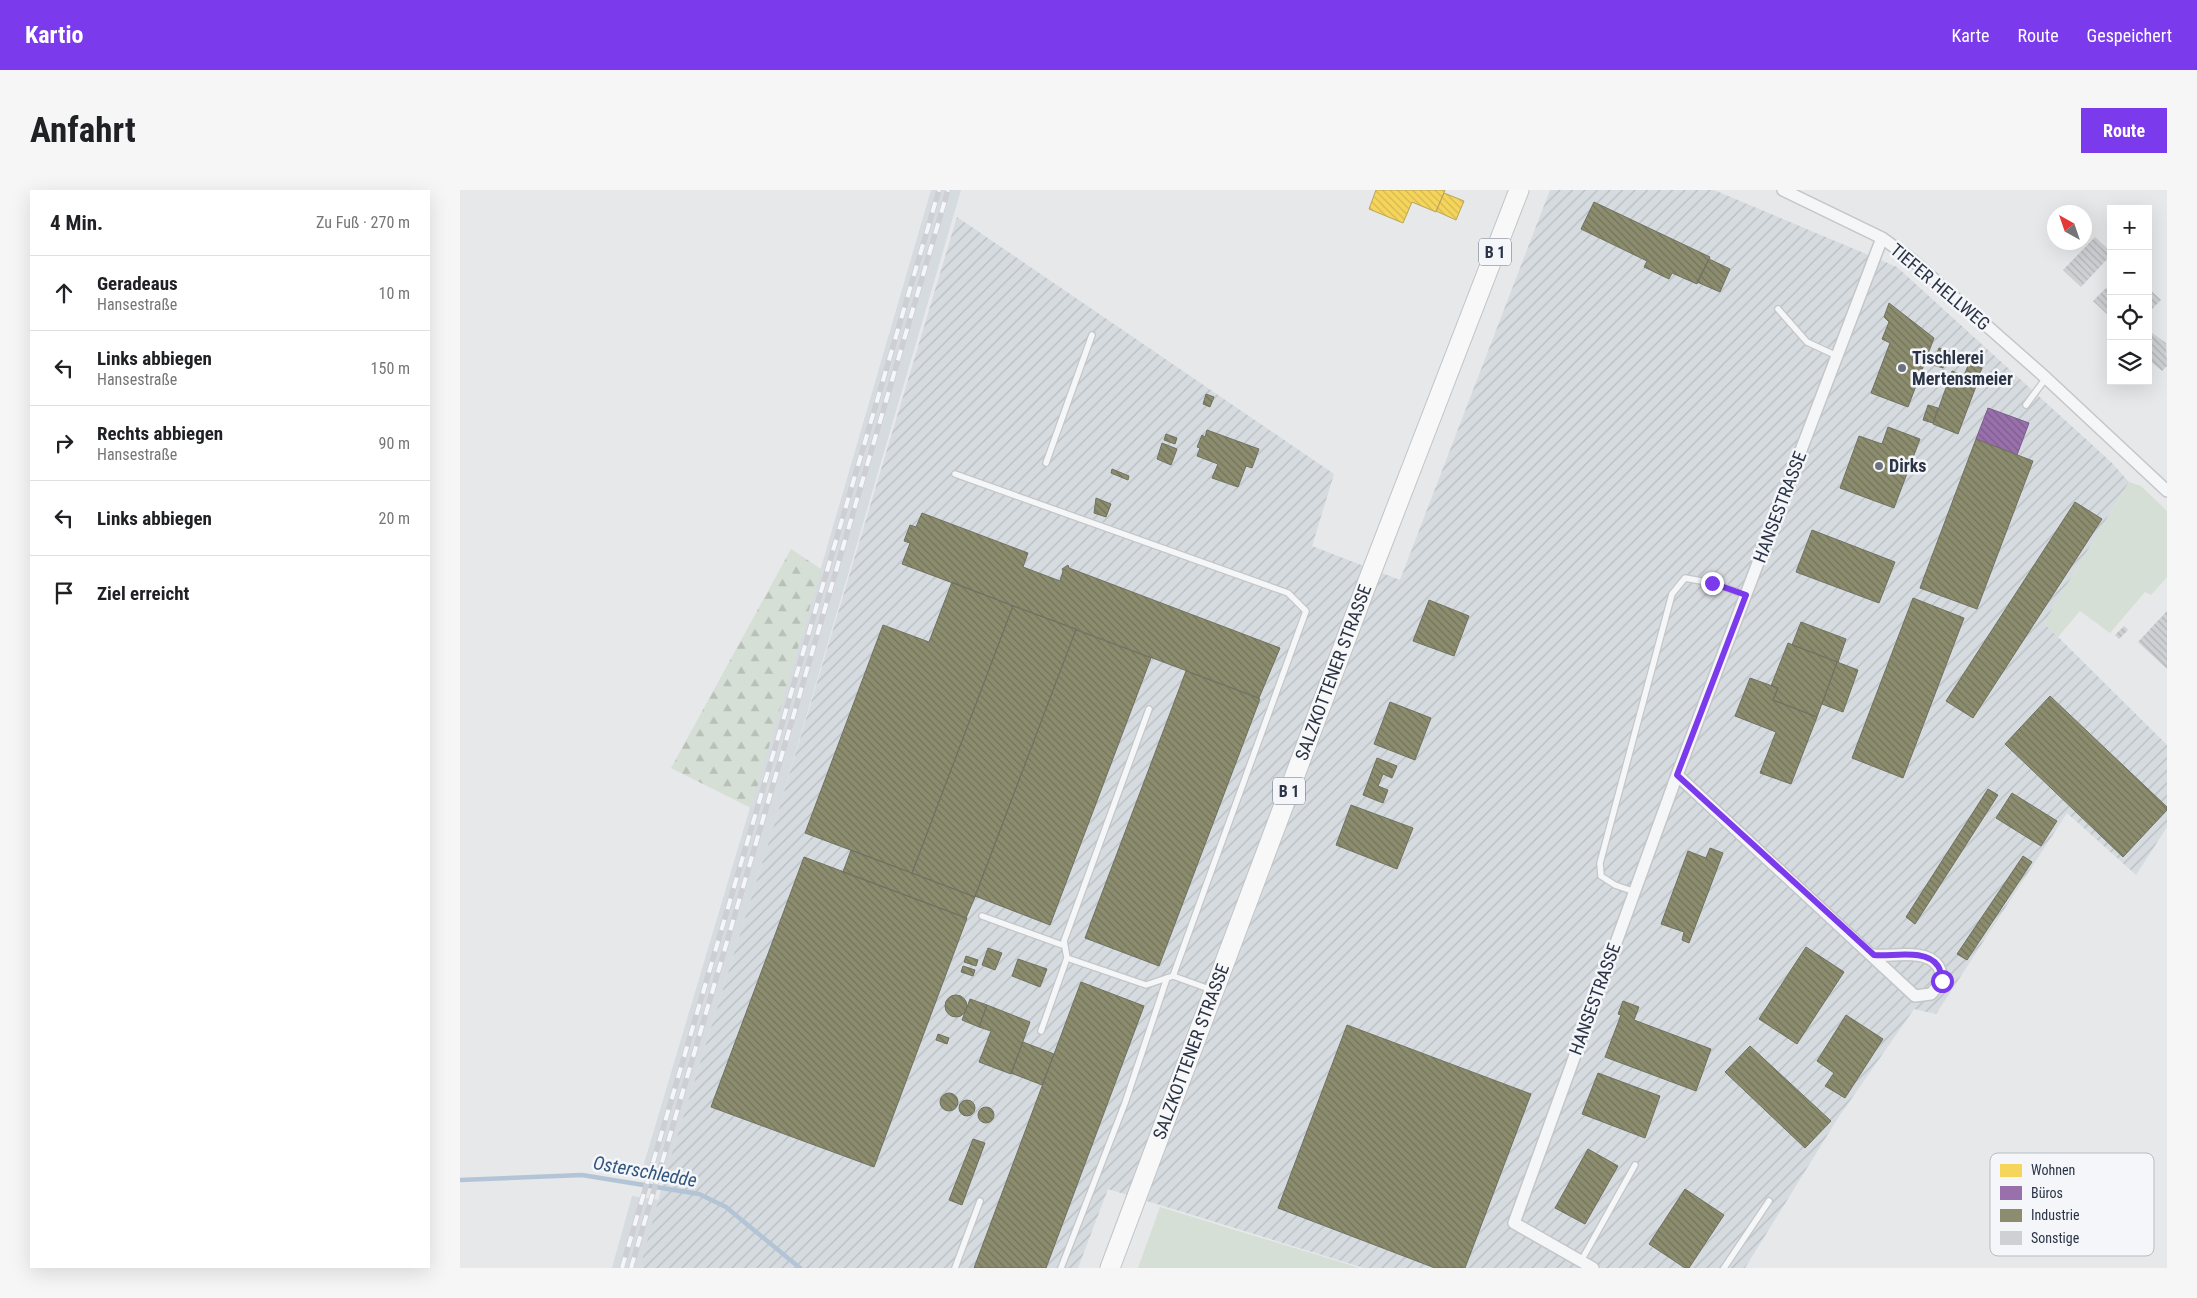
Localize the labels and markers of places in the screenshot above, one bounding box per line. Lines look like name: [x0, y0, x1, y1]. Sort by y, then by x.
place label: Tischlerei Mertensmeier: [1912, 347, 2013, 389]
marker: Tischlerei Mertensmeier: [1896, 362, 1908, 374]
place label: Dirks: [1889, 455, 1926, 476]
marker: Dirks: [1873, 460, 1885, 472]

